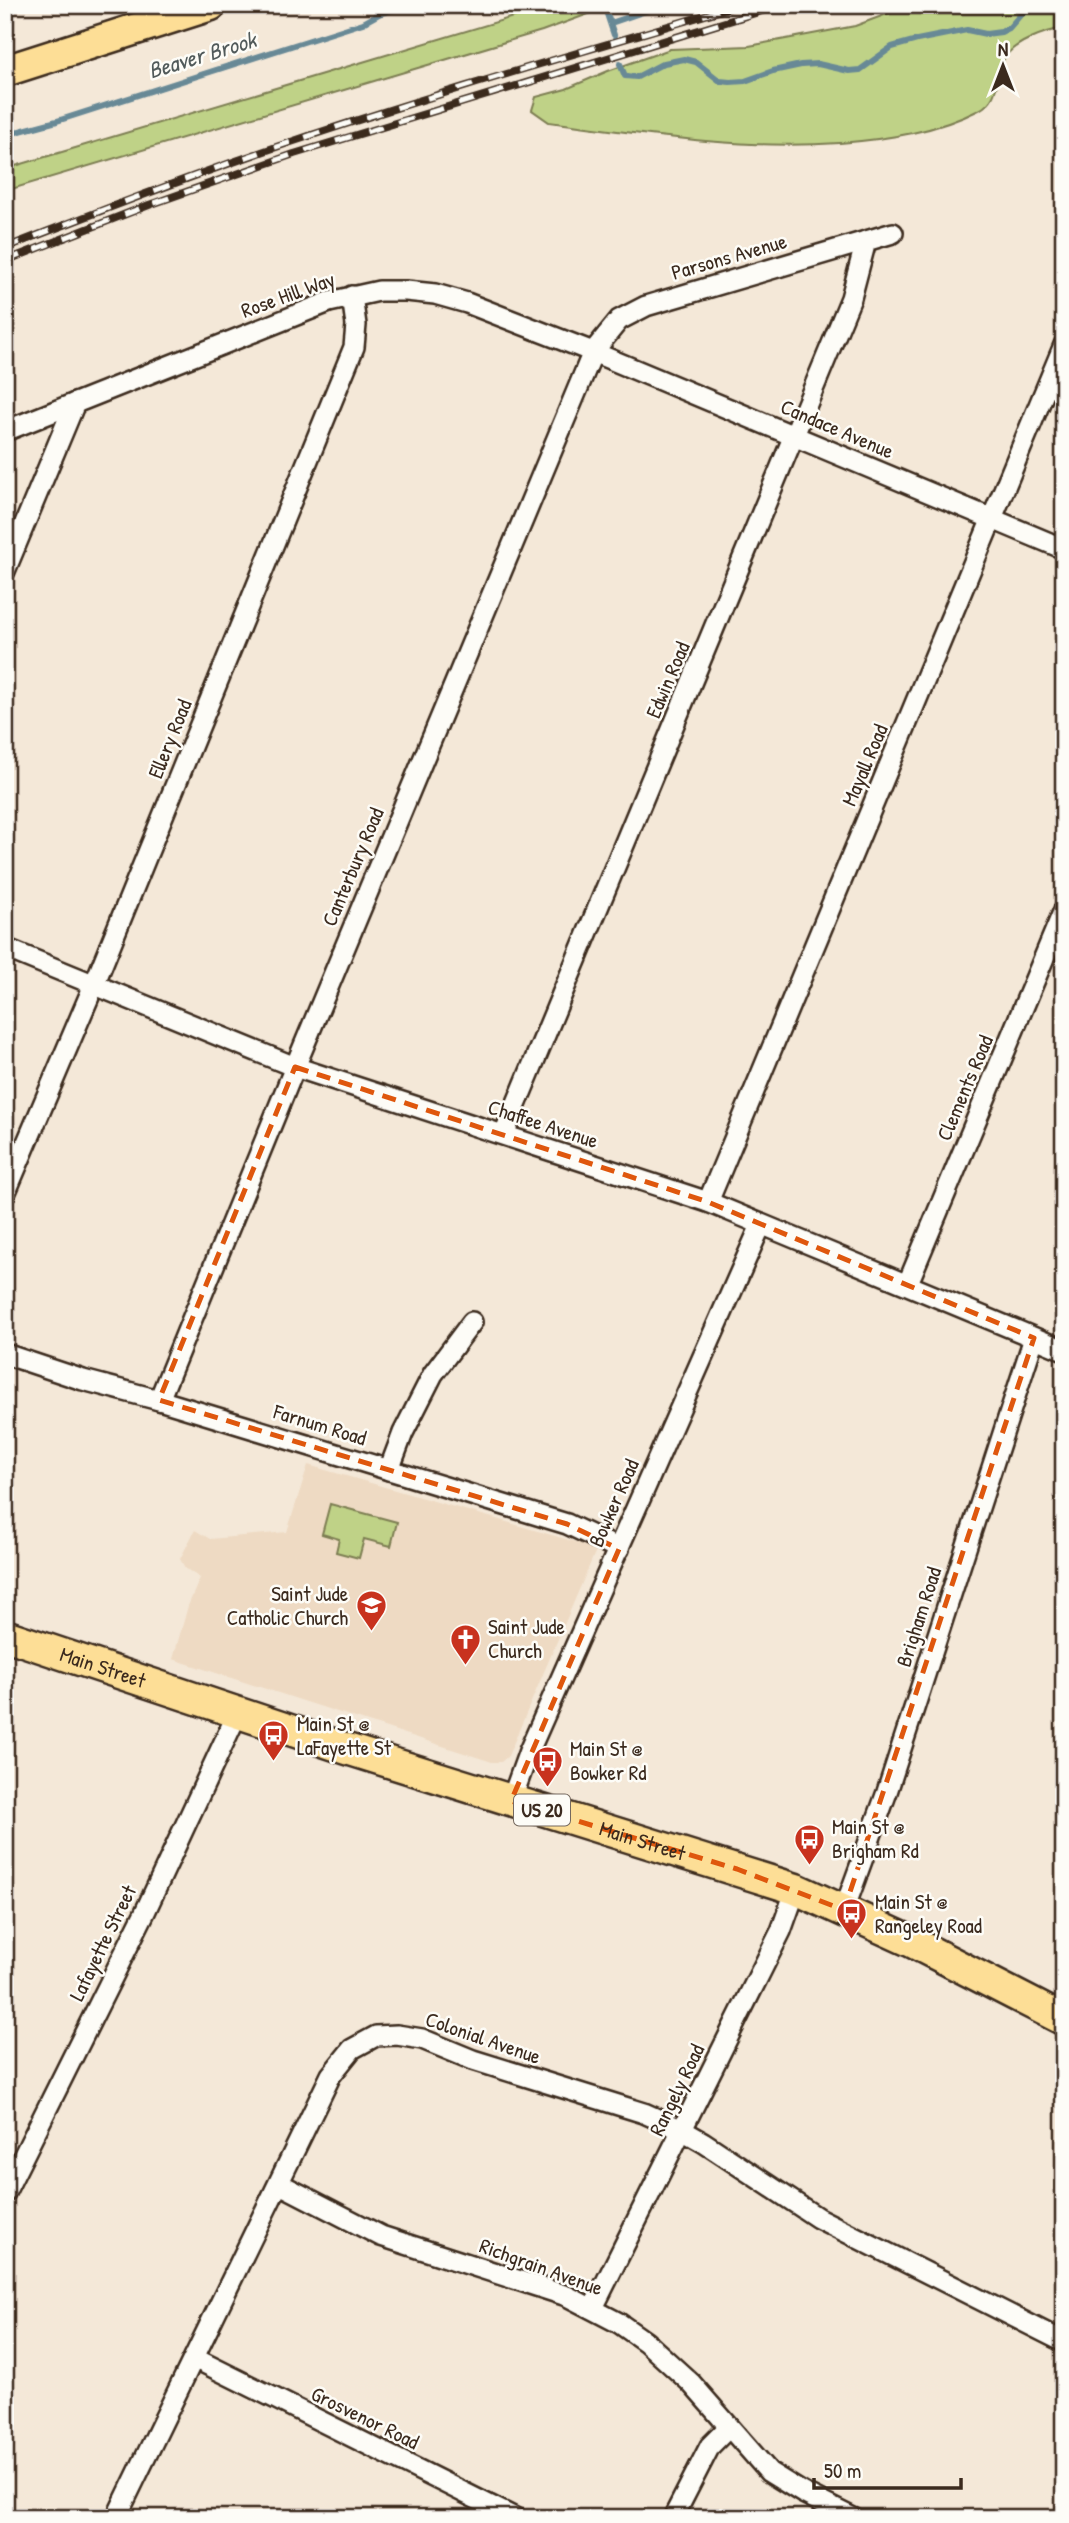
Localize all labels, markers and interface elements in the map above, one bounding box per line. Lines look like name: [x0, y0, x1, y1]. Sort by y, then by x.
water label: Beaver Brook: [144, 23, 262, 86]
north arrow: [968, 32, 1038, 102]
text: N: [998, 36, 1008, 62]
street label: Parsons Avenue: [668, 226, 790, 287]
street label: Rose Hill Way: [237, 264, 339, 325]
street label: Candace Avenue: [776, 392, 898, 465]
street label: Edwin Road: [638, 637, 697, 723]
street label: Ellery Road: [141, 695, 199, 783]
street label: Mayall Road: [834, 719, 895, 810]
street label: Canterbury Road: [315, 803, 391, 931]
street label: Clements Road: [929, 1031, 1000, 1145]
street label: Chaffee Avenue: [484, 1092, 602, 1155]
street label: Farnum Road: [269, 1396, 370, 1452]
street label: Bowker Road: [581, 1454, 646, 1551]
street label: Brigham Road: [889, 1563, 948, 1670]
place label: Saint Jude Catholic Church: [227, 1579, 348, 1632]
school or university icon: Saint Jude Catholic Church: [354, 1589, 388, 1633]
place label: Saint Jude Church: [488, 1612, 565, 1665]
church icon: Saint Jude Church: [448, 1622, 482, 1666]
street label: Main Street: [56, 1639, 150, 1695]
place label: Main St @ LaFayette St: [297, 1709, 392, 1762]
bus stop icon: Main St @ LaFayette St: [257, 1719, 291, 1763]
place label: Main St @ Bowker Rd: [570, 1734, 647, 1787]
bus stop icon: Main St @ Bowker Rd: [530, 1744, 564, 1788]
road number: US 20: [514, 1794, 570, 1826]
place label: Main St @ Brigham Rd: [832, 1812, 919, 1865]
street label: Main Street: [596, 1814, 690, 1868]
bus stop icon: Main St @ Brigham Rd: [792, 1822, 826, 1866]
street label: Lafayette Street: [62, 1879, 143, 2006]
place label: Main St @ Rangeley Road: [875, 1887, 982, 1940]
bus stop icon: Main St @ Rangeley Road: [835, 1897, 869, 1941]
street label: Colonial Avenue: [422, 2004, 545, 2071]
street label: Rangely Road: [642, 2039, 711, 2140]
street label: Richgrain Avenue: [476, 2231, 607, 2302]
street label: Grosvenor Road: [306, 2379, 424, 2456]
scale bar: [814, 2446, 960, 2490]
text: 50 m: [824, 2456, 861, 2485]

